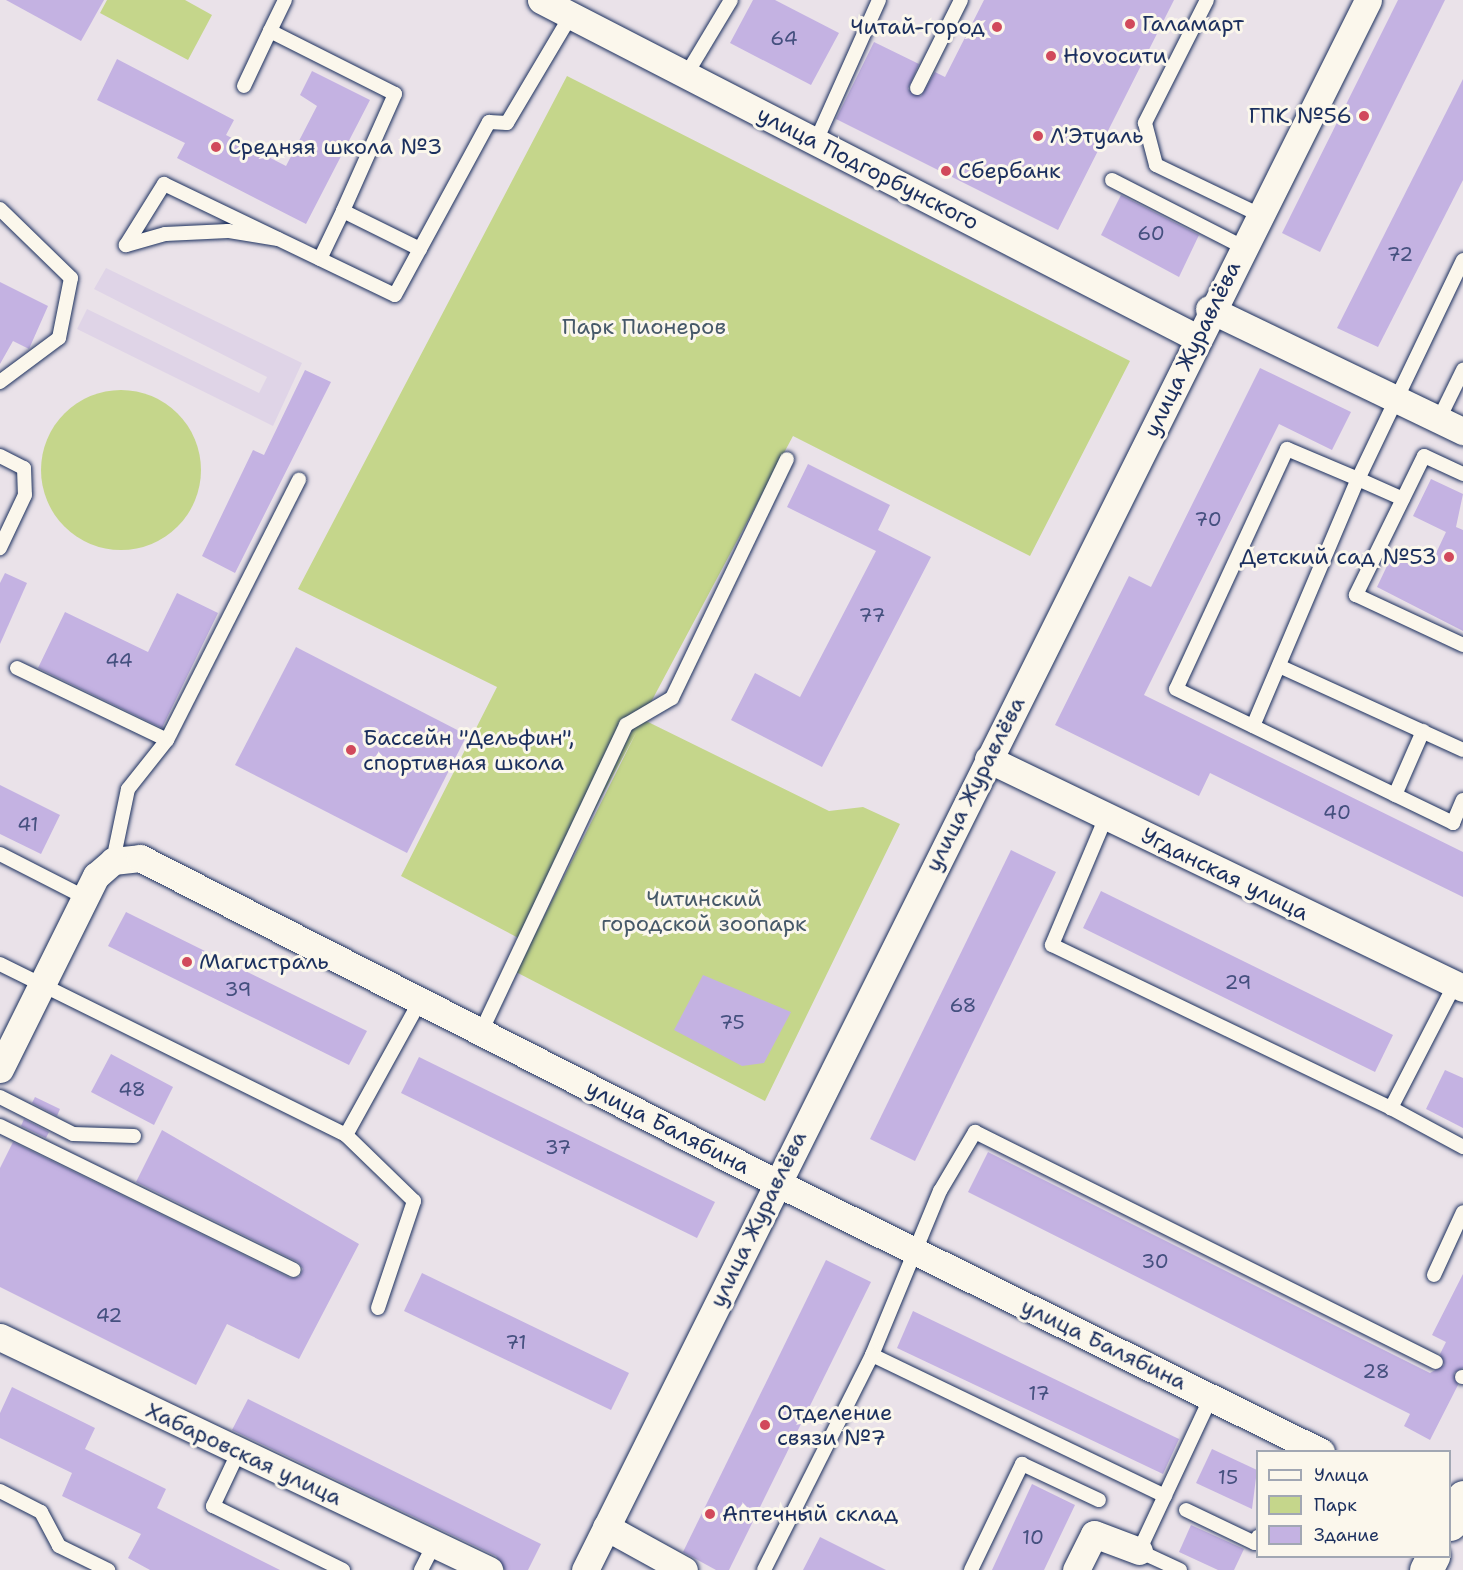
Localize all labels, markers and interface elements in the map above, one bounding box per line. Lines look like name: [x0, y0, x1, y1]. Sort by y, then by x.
place label: Галамарт: [1142, 11, 1244, 37]
place label: Читай-город: [850, 14, 985, 40]
marker: Галамарт: [1123, 17, 1137, 31]
marker: Читай-город: [990, 20, 1004, 34]
house number: 64: [770, 26, 798, 50]
place label: Ноvосити: [1063, 43, 1167, 69]
marker: Ноvосити: [1044, 49, 1058, 63]
street label: улица Подгорбунского: [753, 101, 983, 235]
place label: ГПК №56: [1249, 103, 1352, 129]
marker: ГПК №56: [1357, 109, 1371, 123]
place label: Л'Этуаль: [1050, 123, 1143, 149]
marker: Л'Этуаль: [1031, 129, 1045, 143]
place label: Средняя школа №3: [228, 134, 442, 160]
marker: Средняя школа №3: [209, 140, 223, 154]
place label: Сбербанк: [958, 158, 1061, 184]
marker: Сбербанк: [939, 164, 953, 178]
house number: 60: [1137, 221, 1165, 245]
house number: 72: [1387, 242, 1413, 266]
street label: улица Журавлёва: [1138, 257, 1246, 441]
park label: Парк Пионеров: [562, 314, 726, 340]
house number: 70: [1194, 507, 1222, 531]
place label: Детский сад №53: [1239, 544, 1437, 570]
marker: Детский сад №53: [1442, 550, 1456, 564]
house number: 77: [859, 603, 885, 627]
house number: 44: [105, 648, 133, 672]
street label: улица Журавлёва: [920, 692, 1030, 876]
place label: Бассейн "Дельфин", спортивная школа: [363, 724, 575, 776]
marker: Бассейн "Дельфин", спортивная школа: [344, 743, 358, 757]
house number: 40: [1323, 800, 1351, 824]
house number: 41: [17, 812, 39, 836]
street label: Угданская улица: [1137, 822, 1313, 926]
park label: Читинский городской зоопарк: [601, 885, 807, 936]
place label: Магистраль: [199, 949, 329, 975]
marker: Магистраль: [180, 955, 194, 969]
house number: 29: [1225, 970, 1251, 994]
house number: 39: [225, 977, 251, 1001]
house number: 68: [949, 993, 977, 1017]
house number: 75: [719, 1010, 745, 1034]
street label: улица Балябина: [582, 1074, 754, 1180]
house number: 48: [118, 1077, 146, 1101]
street label: улица Журавлёва: [704, 1127, 812, 1311]
house number: 37: [545, 1135, 571, 1159]
house number: 30: [1141, 1249, 1169, 1273]
street label: улица Балябина: [1017, 1293, 1191, 1395]
house number: 42: [96, 1303, 122, 1327]
house number: 71: [505, 1330, 527, 1354]
house number: 28: [1362, 1359, 1390, 1383]
house number: 17: [1028, 1381, 1050, 1405]
street label: Хабаровская улица: [142, 1397, 346, 1511]
place label: Отделение связи №7: [777, 1399, 892, 1450]
marker: Отделение связи №7: [758, 1418, 772, 1432]
legend: [1256, 1450, 1451, 1558]
text: Улица: [1314, 1463, 1368, 1487]
house number: 15: [1218, 1465, 1238, 1489]
text: Парк: [1314, 1493, 1357, 1517]
place label: Аптечный склад: [722, 1501, 898, 1527]
marker: Аптечный склад: [703, 1507, 717, 1521]
text: Здание: [1314, 1523, 1379, 1547]
house number: 10: [1022, 1525, 1044, 1549]

